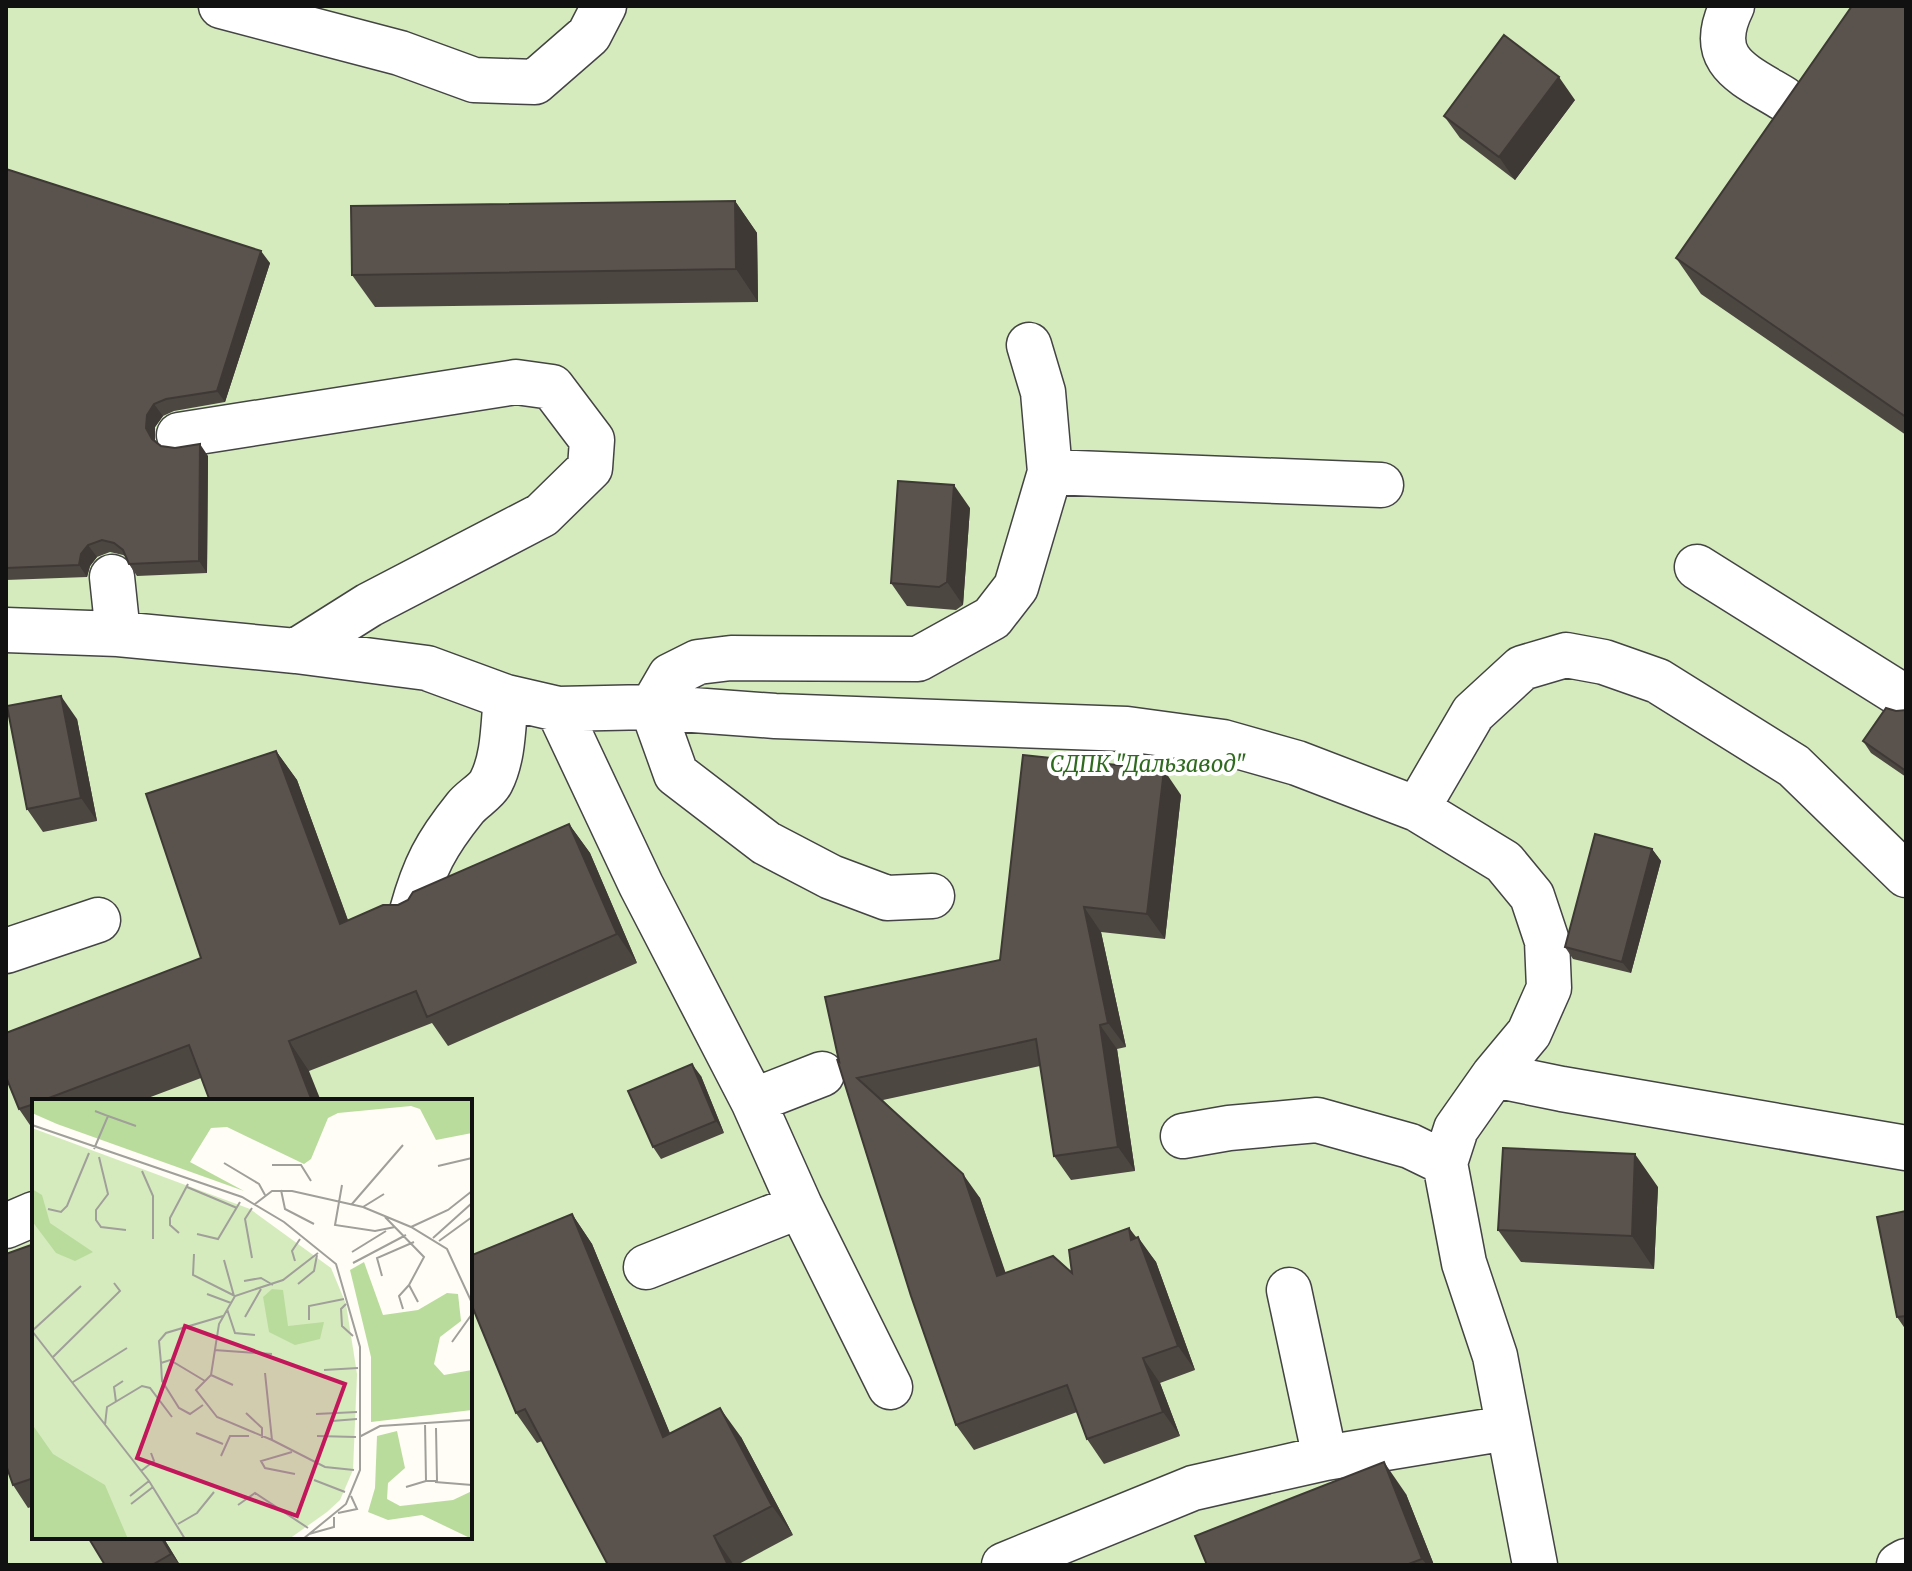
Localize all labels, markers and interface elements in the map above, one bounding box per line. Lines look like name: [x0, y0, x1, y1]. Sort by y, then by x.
park label: СДПК "Дальзавод": [1050, 750, 1246, 778]
inset map: [32, 1099, 472, 1539]

